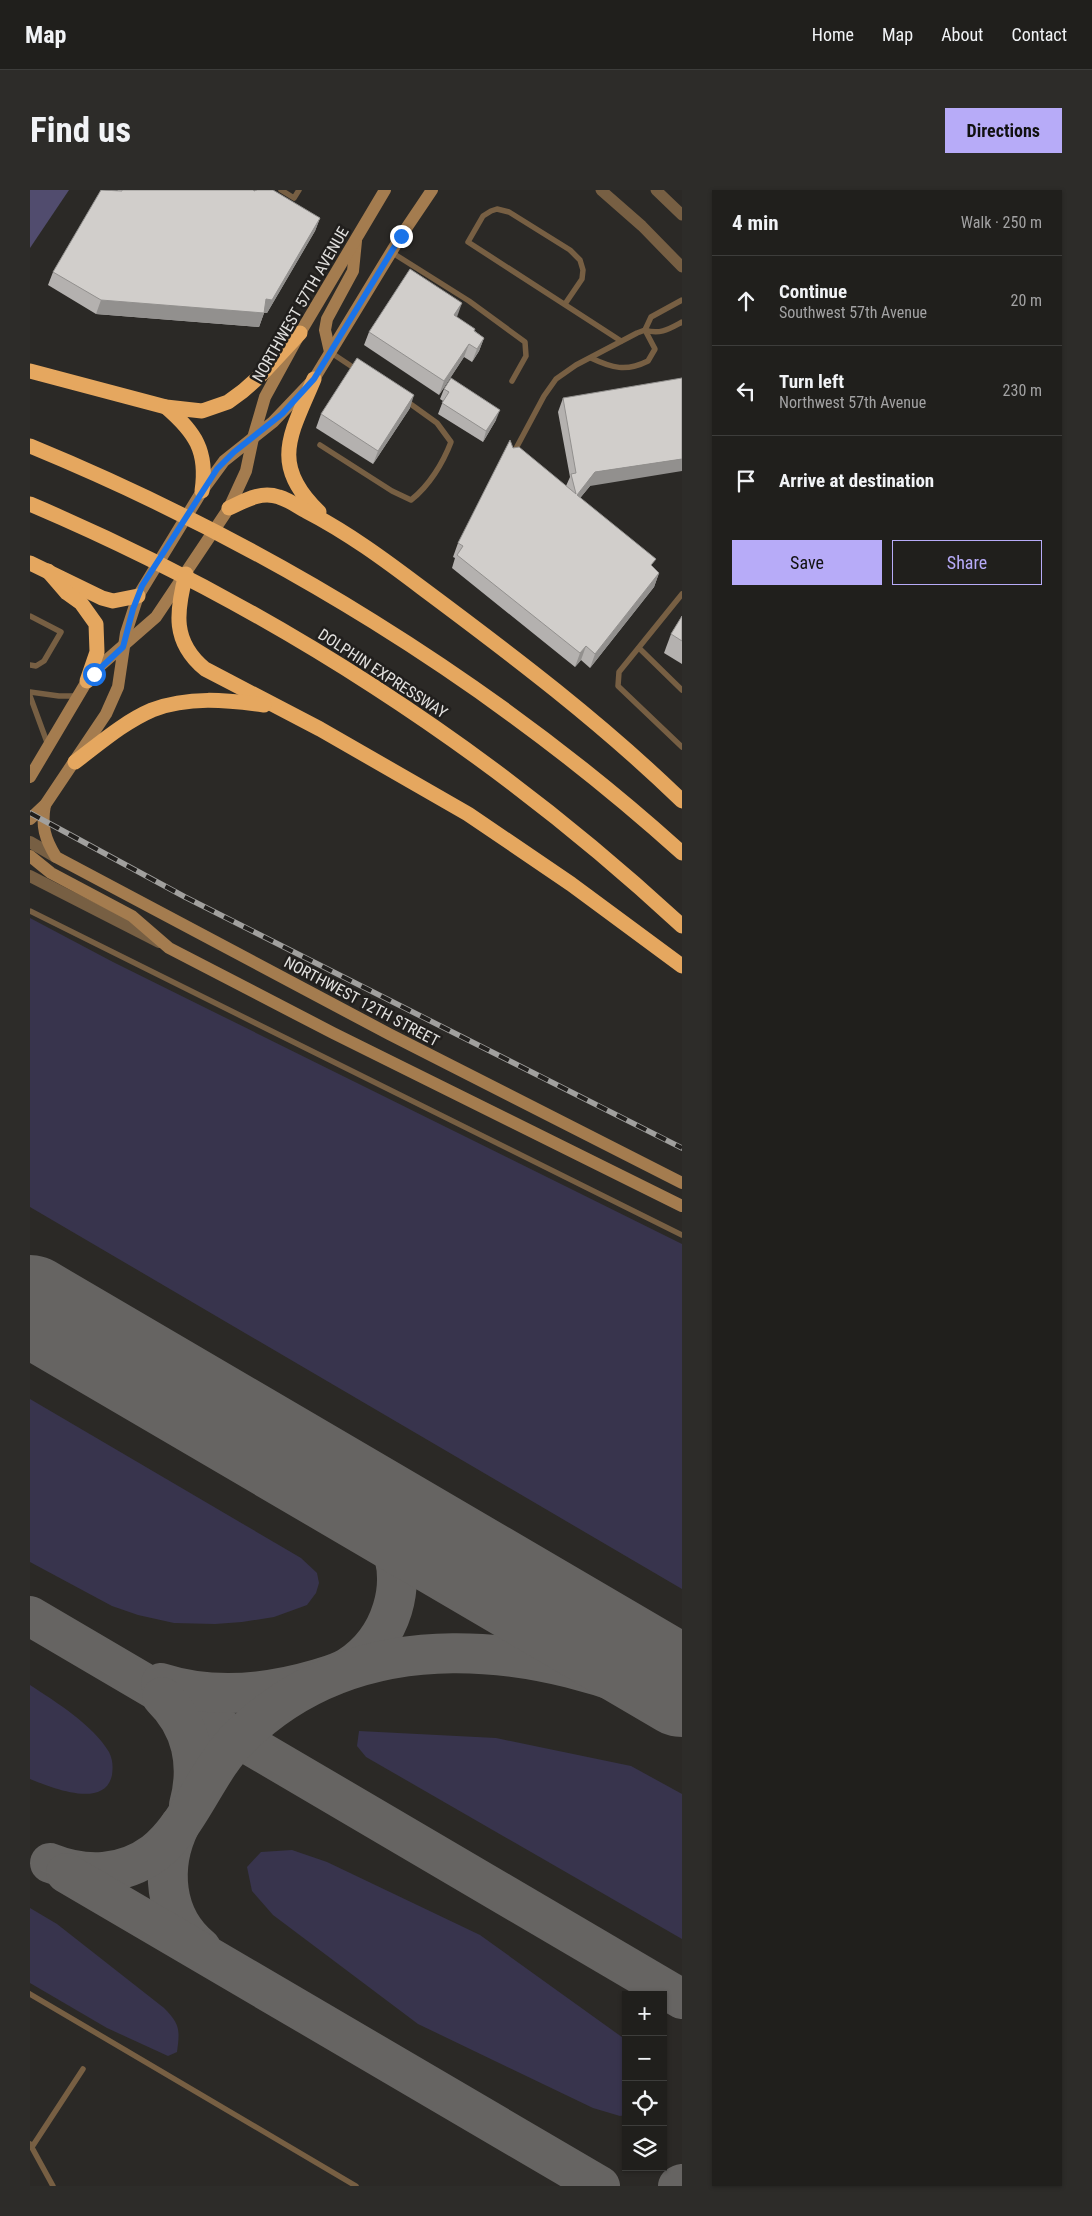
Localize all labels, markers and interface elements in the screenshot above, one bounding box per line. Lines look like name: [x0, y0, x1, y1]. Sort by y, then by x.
text: Map: [25, 21, 66, 49]
text: Home: [812, 24, 854, 45]
text: Map: [882, 24, 913, 45]
text: About: [941, 24, 983, 45]
text: Contact: [1011, 24, 1067, 45]
button: Directions: [945, 108, 1062, 153]
text: Find us: [30, 110, 131, 151]
text: 4 min: [732, 211, 779, 235]
text: Walk · 250 m: [961, 213, 1042, 232]
street label: NORTHWEST 57TH AVENUE: [248, 223, 353, 385]
route end: [390, 225, 413, 248]
text: Continue: [779, 280, 847, 303]
icon: ahead: [732, 287, 760, 315]
text: 20 m: [1010, 291, 1042, 310]
text: Southwest 57th Avenue: [779, 303, 927, 322]
text: Turn left: [779, 370, 844, 393]
icon: left: [732, 377, 760, 405]
text: 230 m: [1003, 381, 1042, 400]
text: Northwest 57th Avenue: [779, 393, 926, 412]
icon: arrive: [732, 467, 760, 495]
text: Arrive at destination: [779, 469, 934, 492]
button: Save: [732, 540, 882, 585]
button: Share: [892, 540, 1042, 585]
street label: DOLPHIN EXPRESSWAY: [315, 625, 451, 723]
route start: [83, 663, 106, 686]
street label: NORTHWEST 12TH STREET: [281, 952, 443, 1050]
map controls: [622, 1991, 667, 2171]
button: +: [622, 1991, 667, 2036]
button: −: [622, 2036, 667, 2081]
button: locate: [622, 2081, 667, 2126]
button: layers: [622, 2126, 667, 2171]

